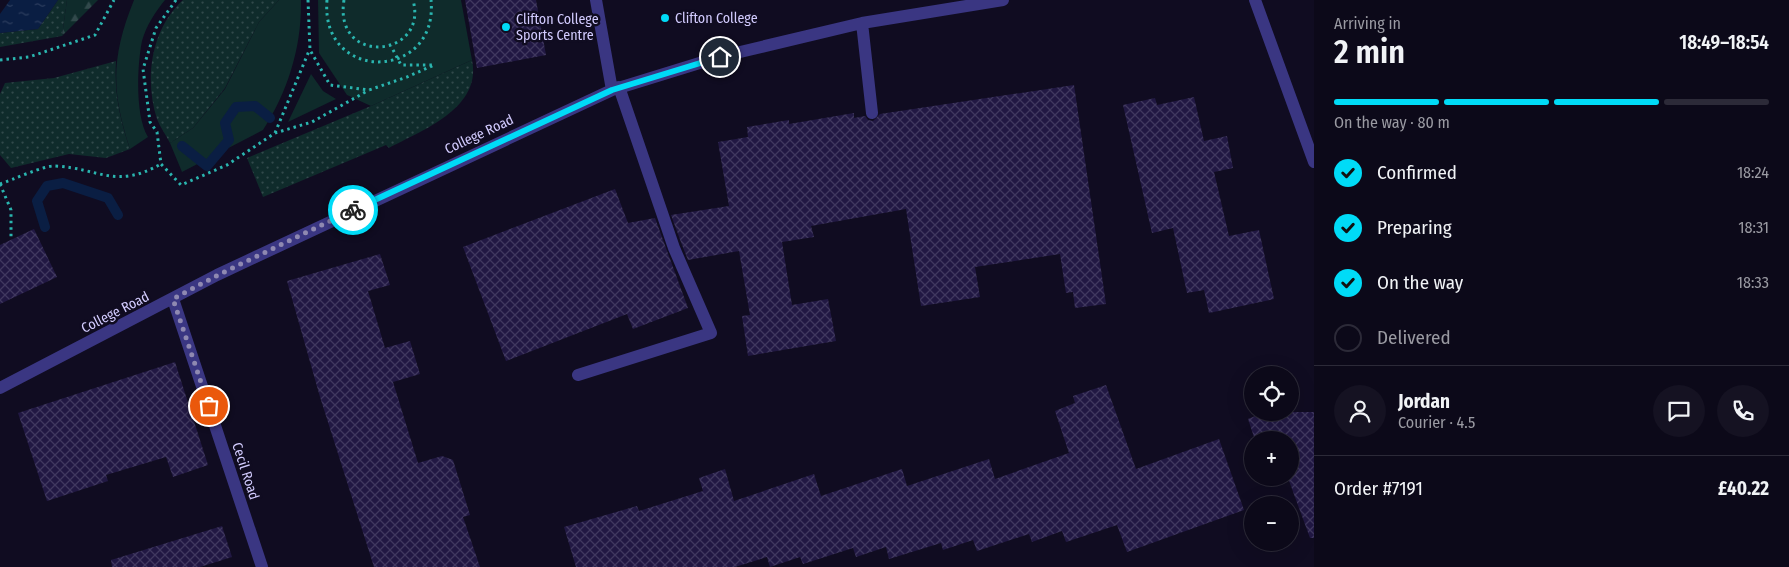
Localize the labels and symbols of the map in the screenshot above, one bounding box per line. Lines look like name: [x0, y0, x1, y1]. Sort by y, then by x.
place label: Clifton College: [675, 10, 758, 27]
place label: Clifton College Sports Centre: [516, 11, 599, 44]
marker: Clifton College: [659, 12, 671, 24]
marker: Clifton College Sports Centre: [500, 21, 512, 33]
pin: [699, 36, 741, 78]
street label: College Road: [442, 111, 516, 158]
courier: [328, 185, 378, 235]
street label: College Road: [78, 288, 152, 337]
pin: [188, 385, 230, 427]
street label: Cecil Road: [228, 440, 263, 502]

